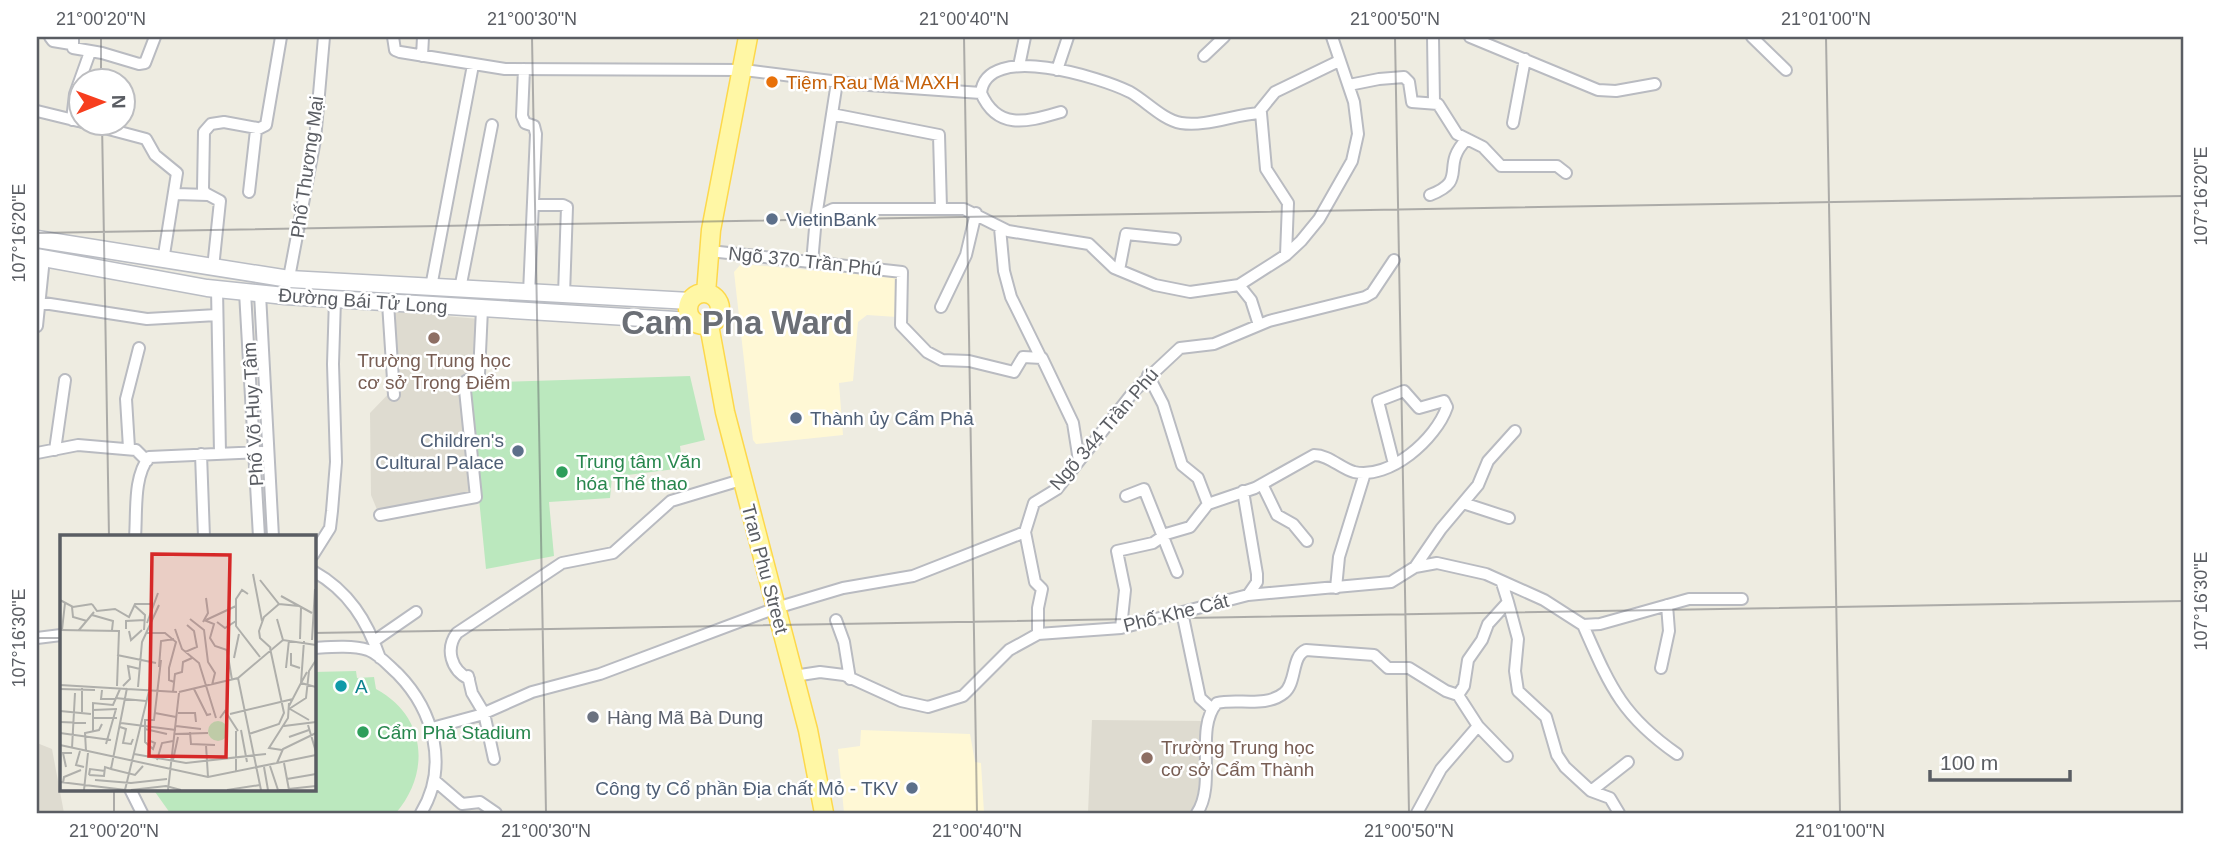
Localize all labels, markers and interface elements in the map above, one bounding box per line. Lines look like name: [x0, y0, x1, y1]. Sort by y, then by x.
text: 21°00'20"N: [56, 9, 146, 29]
text: 21°00'30"N: [487, 9, 577, 29]
text: 21°00'40"N: [919, 9, 1009, 29]
text: 21°00'50"N: [1350, 9, 1440, 29]
text: 21°01'00"N: [1781, 9, 1871, 29]
north arrow: [66, 66, 136, 136]
place label: Tiệm Rau Má MAXH: [786, 72, 960, 93]
marker: Tiệm Rau Má MAXH: [764, 74, 780, 90]
text: N: [108, 95, 129, 109]
street label: Phố Thương Mại: [287, 95, 327, 239]
text: 107°16'20"E: [2191, 146, 2211, 246]
text: 107°16'20"E: [9, 183, 29, 283]
place label: VietinBank: [786, 209, 877, 230]
marker: VietinBank: [764, 211, 780, 227]
street label: Ngõ 370 Trần Phú: [727, 242, 883, 280]
street label: Đường Bái Tử Long: [278, 285, 448, 317]
district label: Cam Pha Ward: [621, 304, 853, 341]
marker: Trường Trung học cơ sở Trọng Điểm: [426, 330, 442, 346]
street label: Phố Võ Huy Tâm: [239, 341, 267, 487]
place label: Trường Trung học cơ sở Trọng Điểm: [357, 350, 511, 393]
street label: Ngõ 344 Trần Phú: [1045, 364, 1163, 494]
place label: Thành ủy Cẩm Phả: [810, 408, 974, 429]
marker: Thành ủy Cẩm Phả: [788, 410, 804, 426]
place label: Children's Cultural Palace: [375, 430, 504, 473]
marker: Children's Cultural Palace: [510, 443, 526, 459]
place label: Trung tâm Văn hóa Thể thao: [576, 451, 701, 494]
marker: Trung tâm Văn hóa Thể thao: [554, 464, 570, 480]
street label: Tran Phu Street: [738, 502, 793, 637]
inset map: [60, 535, 315, 790]
text: 107°16'30"E: [2191, 551, 2211, 651]
text: 107°16'30"E: [9, 588, 29, 688]
street label: Phố Khe Cát: [1121, 590, 1232, 636]
place label: A: [355, 676, 368, 697]
marker: A: [333, 678, 349, 694]
place label: Hàng Mã Bà Dung: [607, 707, 763, 728]
marker: Hàng Mã Bà Dung: [585, 709, 601, 725]
place label: Cẩm Phả Stadium: [377, 722, 531, 743]
marker: Cẩm Phả Stadium: [355, 724, 371, 740]
place label: Trường Trung học cơ sở Cẩm Thành: [1161, 737, 1314, 780]
scale bar: [1930, 738, 2070, 782]
marker: Trường Trung học cơ sở Cẩm Thành: [1139, 750, 1155, 766]
text: 100 m: [1940, 751, 1998, 774]
place label: Công ty Cổ phần Địa chất Mỏ - TKV: [595, 778, 898, 799]
marker: Công ty Cổ phần Địa chất Mỏ - TKV: [904, 780, 920, 796]
text: 21°00'20"N: [69, 821, 159, 841]
text: 21°00'30"N: [501, 821, 591, 841]
text: 21°00'40"N: [932, 821, 1022, 841]
text: 21°00'50"N: [1364, 821, 1454, 841]
text: 21°01'00"N: [1795, 821, 1885, 841]

